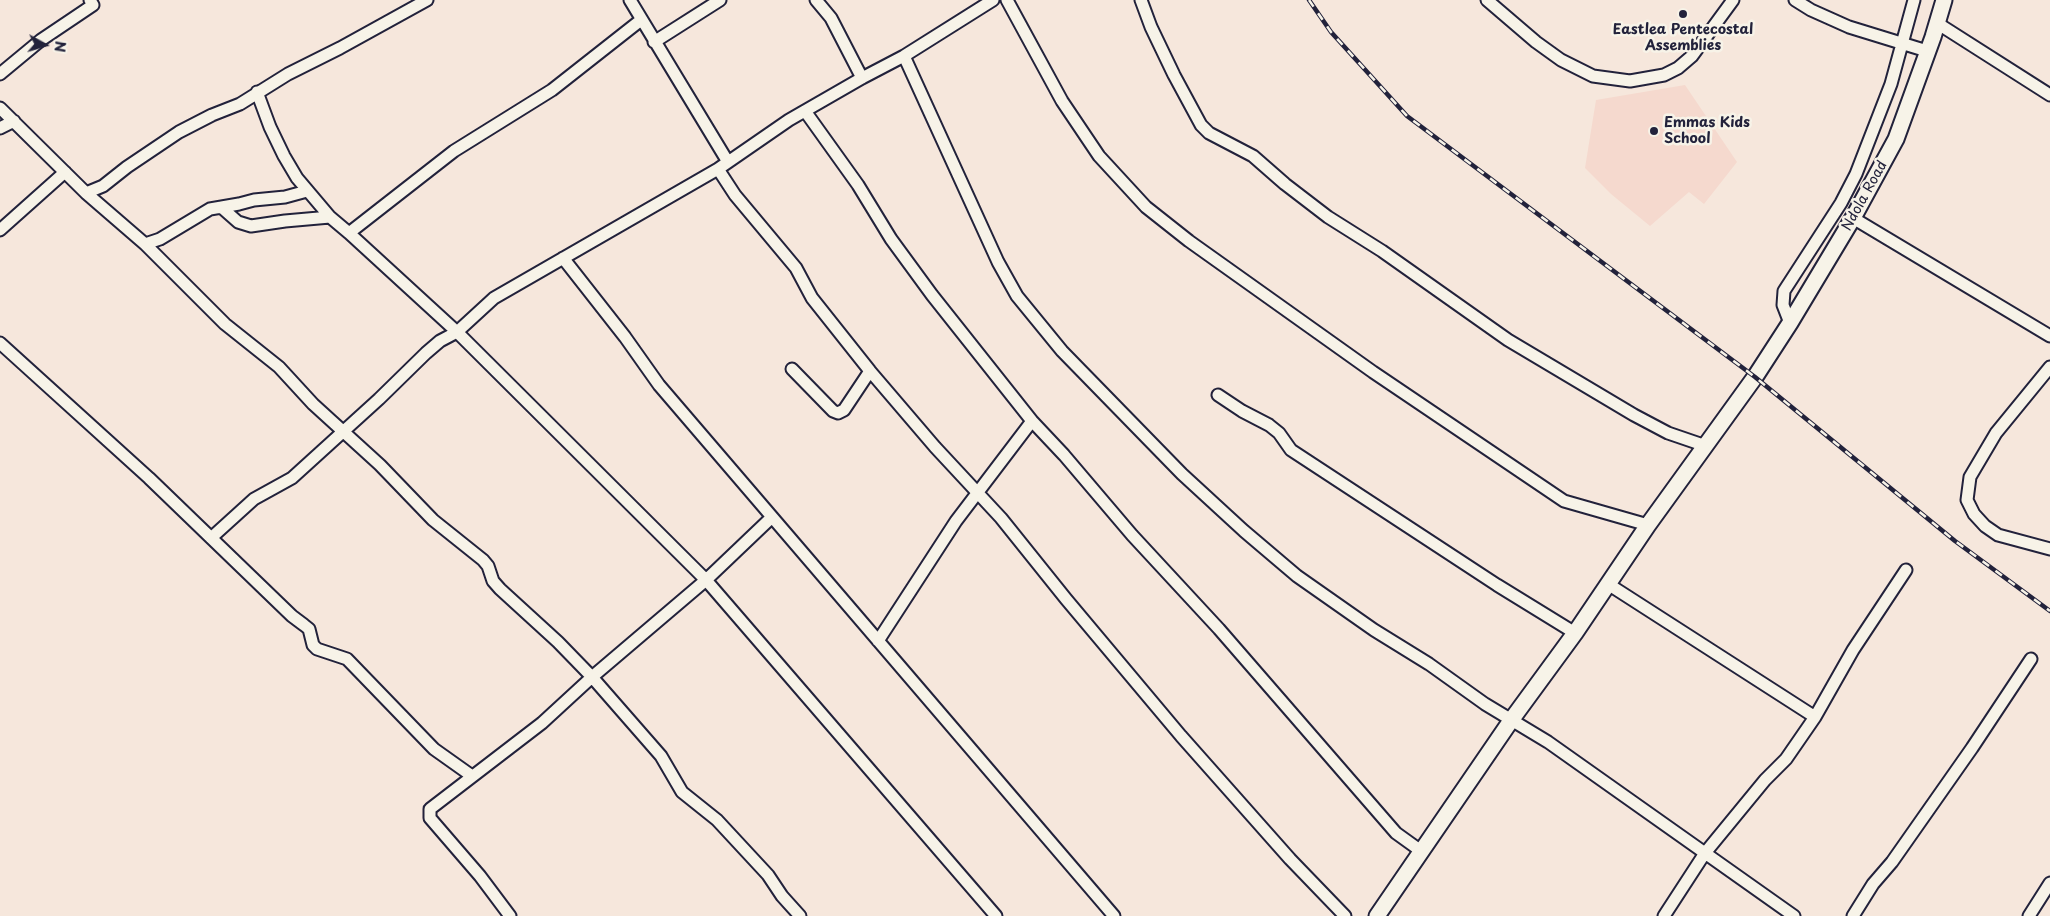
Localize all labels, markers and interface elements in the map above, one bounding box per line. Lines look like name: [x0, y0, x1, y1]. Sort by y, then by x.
marker: Eastlea Pentecostal Assemblies: [1677, 8, 1689, 20]
north arrow: [20, 20, 70, 70]
place label: Eastlea Pentecostal Assemblies: [1613, 22, 1753, 54]
text: N: [49, 40, 71, 53]
place label: Emmas Kids School: [1664, 115, 1750, 148]
marker: Emmas Kids School: [1648, 125, 1660, 137]
street label: Ndola Road: [1839, 158, 1891, 234]

